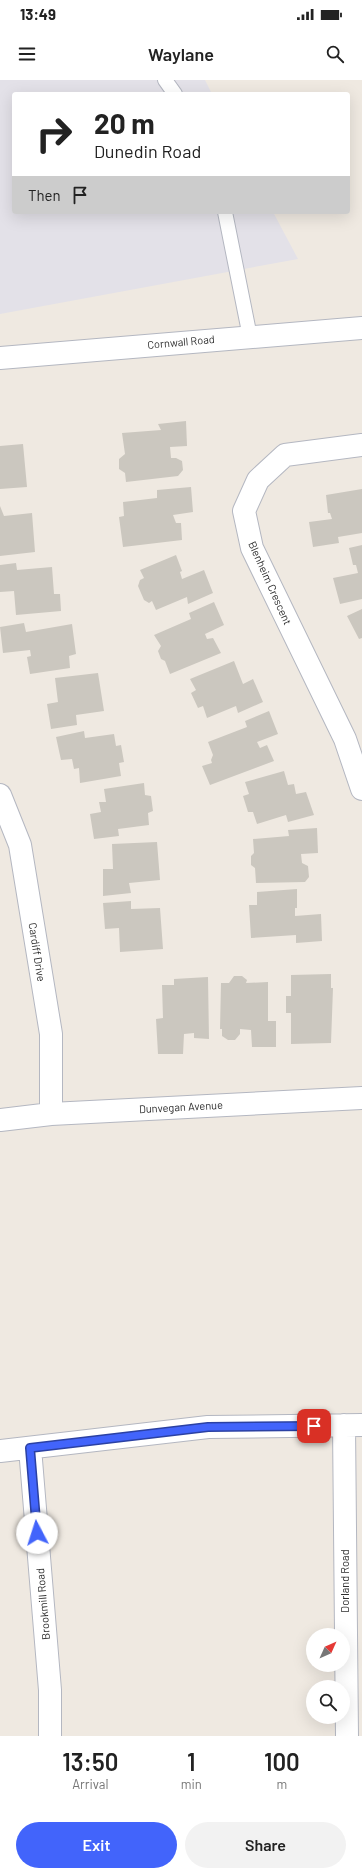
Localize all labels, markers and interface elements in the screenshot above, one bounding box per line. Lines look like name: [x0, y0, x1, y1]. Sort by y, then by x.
text: 13:49: [20, 5, 56, 23]
icon: menu: [16, 43, 38, 65]
text: Waylane: [148, 43, 214, 65]
icon: search: [324, 43, 346, 65]
text: 20 m: [94, 106, 155, 140]
icon: right: [28, 108, 80, 160]
text: Dunedin Road: [94, 140, 201, 162]
icon: arrive: [69, 184, 91, 206]
text: Then: [28, 186, 61, 204]
street label: Cornwall Road: [147, 332, 215, 351]
street label: Blenheim Crescent: [246, 539, 295, 627]
street label: Cardiff Drive: [26, 922, 49, 982]
street label: Dunvegan Avenue: [139, 1098, 223, 1115]
pin: [297, 1409, 331, 1443]
icon: arrive: [303, 1415, 325, 1437]
position arrow: [16, 1512, 58, 1554]
street label: Dorland Road: [338, 1549, 351, 1613]
street label: Brookmill Road: [33, 1568, 52, 1640]
north arrow: [306, 1628, 350, 1672]
map controls: [306, 1628, 350, 1724]
button: search: [306, 1680, 350, 1724]
text: 13:50: [62, 1747, 118, 1776]
text: 1: [187, 1747, 195, 1776]
text: 100: [264, 1747, 300, 1776]
text: Arrival: [72, 1776, 108, 1792]
text: min: [181, 1776, 202, 1792]
text: m: [276, 1776, 287, 1792]
button: Exit: [16, 1822, 177, 1868]
button: Share: [185, 1822, 346, 1868]

